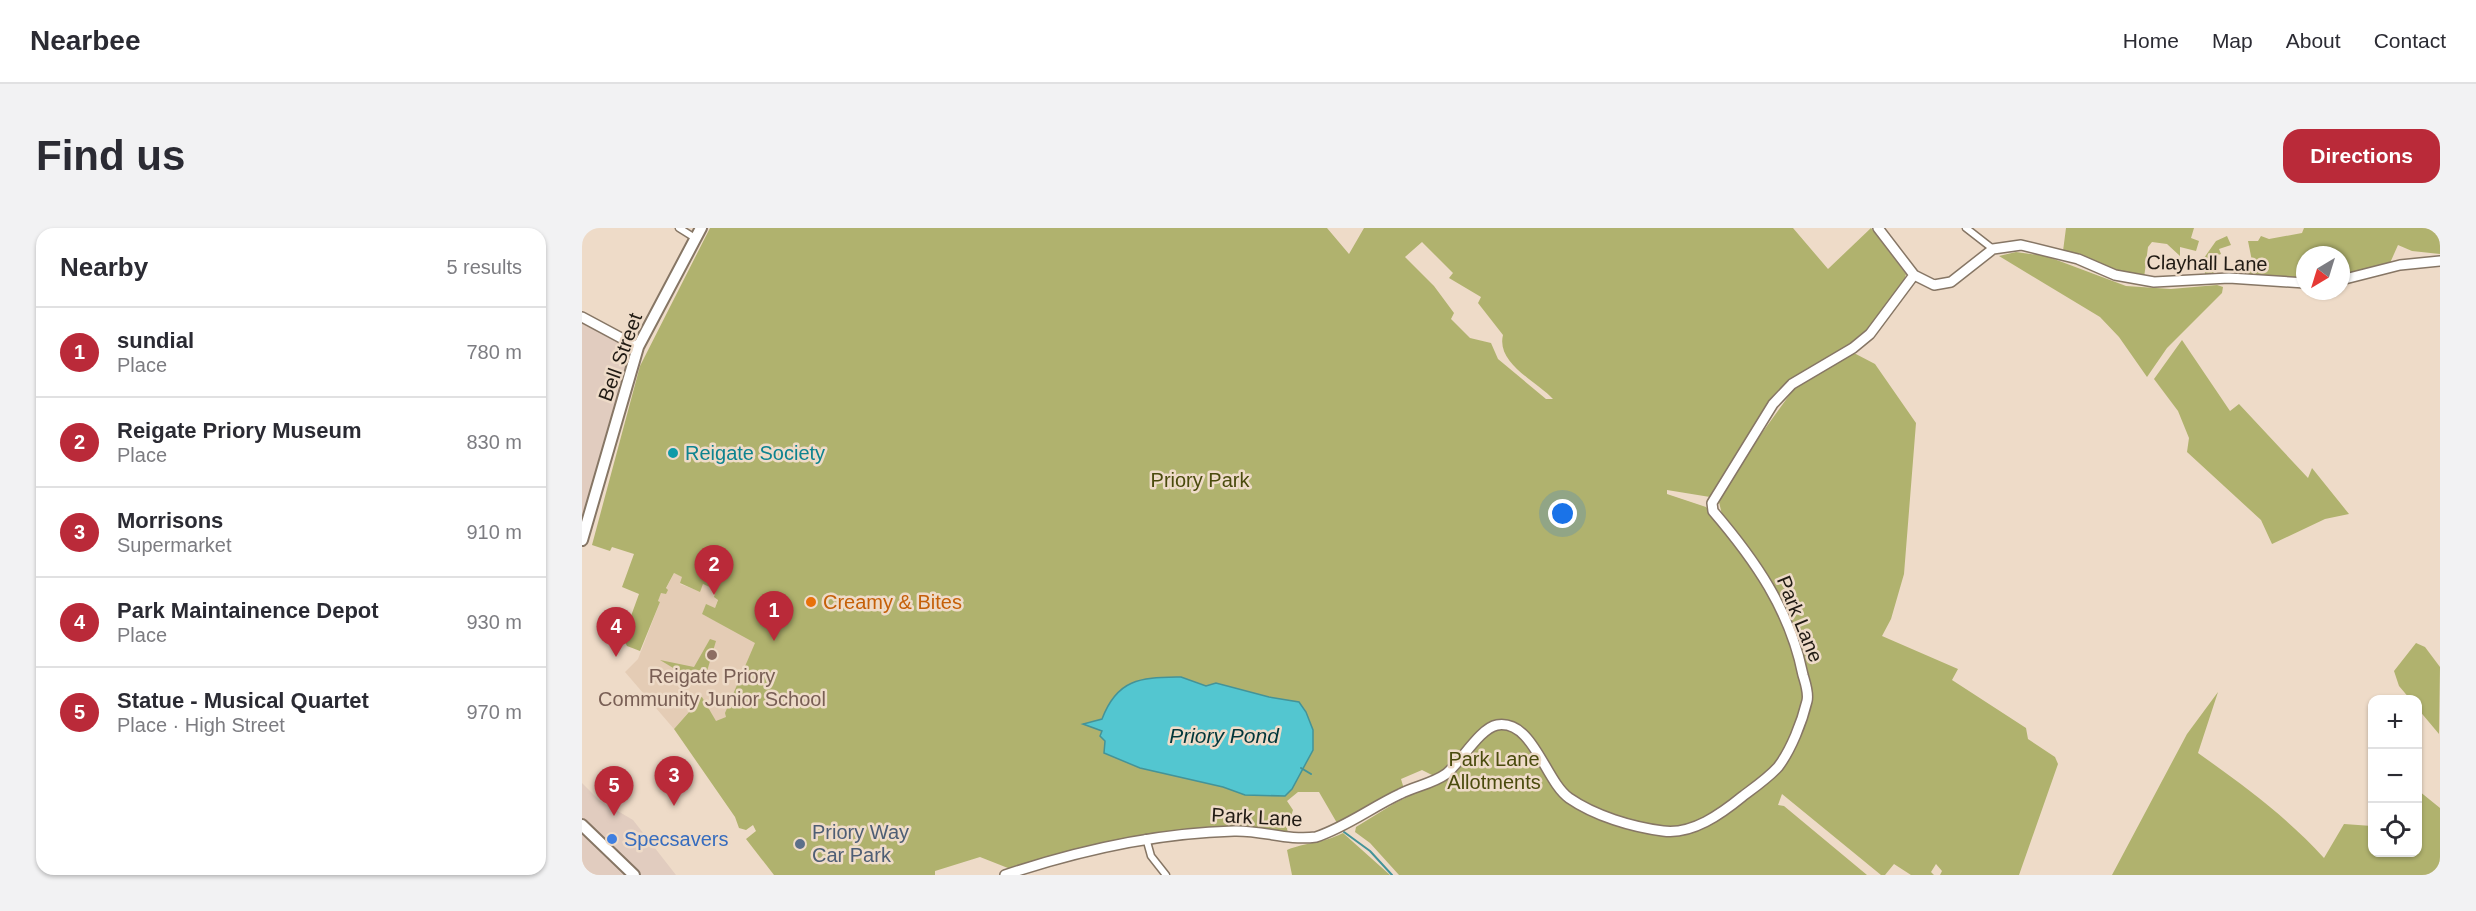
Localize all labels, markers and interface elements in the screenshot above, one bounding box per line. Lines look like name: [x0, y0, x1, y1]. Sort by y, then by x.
text: Nearbee: [30, 25, 141, 56]
text: Home: [2123, 29, 2179, 52]
text: Map: [2212, 29, 2253, 52]
text: About: [2286, 29, 2341, 52]
text: Contact: [2374, 29, 2446, 52]
button: Directions: [2283, 129, 2440, 183]
text: Find us: [36, 132, 185, 179]
north arrow: [2296, 246, 2350, 300]
street label: Clayhall Lane: [2146, 251, 2268, 275]
text: Nearby: [60, 252, 148, 282]
text: 5 results: [446, 256, 522, 278]
street label: Bell Street: [594, 309, 646, 404]
text: sundial: [117, 328, 194, 353]
text: 1: [74, 341, 85, 363]
text: 780 m: [466, 341, 522, 363]
text: Place: [117, 354, 167, 376]
text: Reigate Priory Museum: [117, 418, 362, 443]
text: 2: [74, 431, 85, 453]
text: 830 m: [466, 431, 522, 453]
place label: Reigate Society: [685, 442, 825, 464]
text: Place: [117, 444, 167, 466]
marker: Reigate Society: [666, 446, 680, 460]
park label: Priory Park: [1151, 469, 1250, 491]
your location: [1548, 499, 1577, 528]
text: Morrisons: [117, 508, 223, 533]
text: 3: [74, 521, 85, 543]
text: 910 m: [466, 521, 522, 543]
text: Supermarket: [117, 534, 232, 556]
pin: 2: [694, 546, 734, 595]
street label: Park Lane: [1773, 573, 1827, 665]
place label: Creamy & Bites: [823, 591, 962, 613]
pin: 1: [754, 592, 794, 641]
marker: Creamy & Bites: [804, 595, 818, 609]
text: Park Maintainence Depot: [117, 598, 379, 623]
pin: 4: [597, 608, 636, 657]
text: 4: [74, 611, 85, 633]
text: 930 m: [466, 611, 522, 633]
text: Place: [117, 624, 167, 646]
marker: Reigate Priory Community Junior School: [705, 648, 719, 662]
place label: Reigate Priory Community Junior School: [598, 665, 826, 710]
text: Statue - Musical Quartet: [117, 688, 369, 713]
map controls: [2368, 695, 2422, 857]
button: +: [2368, 695, 2422, 749]
text: 5: [74, 701, 85, 723]
text: 970 m: [466, 701, 522, 723]
text: Place · High Street: [117, 714, 285, 736]
water label: Priory Pond: [1169, 724, 1280, 747]
park label: Park Lane Allotments: [1447, 748, 1541, 793]
button: −: [2368, 749, 2422, 803]
pin: 3: [654, 756, 694, 806]
pin: 5: [594, 766, 633, 816]
button: locate: [2368, 803, 2422, 857]
street label: Park Lane: [1211, 804, 1303, 830]
place label: Priory Way Car Park: [812, 821, 909, 866]
place label: Specsavers: [624, 828, 729, 850]
marker: Specsavers: [605, 832, 619, 846]
marker: Priory Way Car Park: [793, 837, 807, 851]

